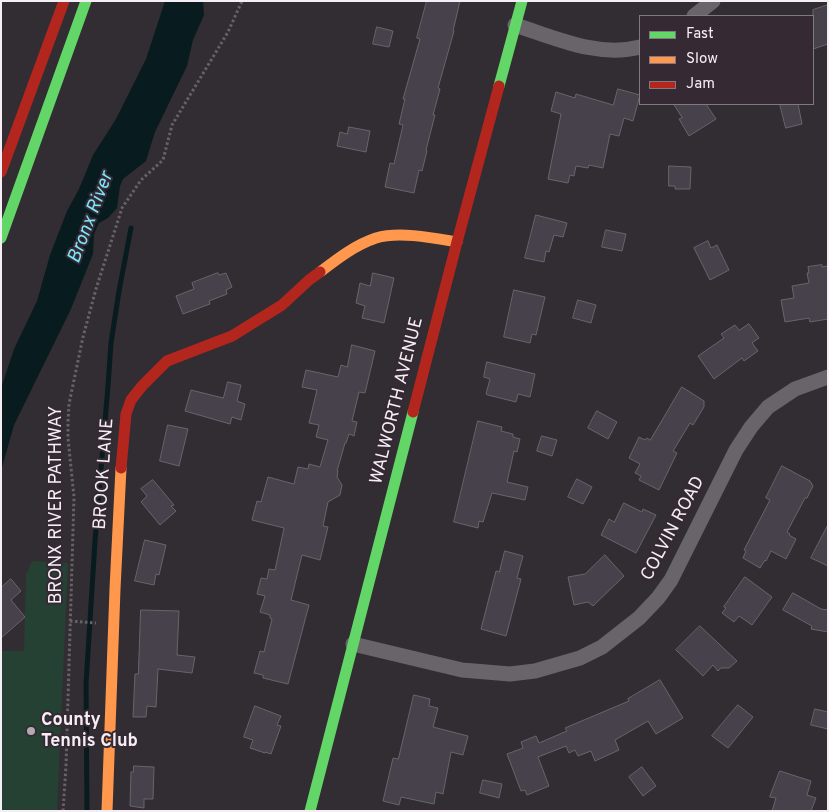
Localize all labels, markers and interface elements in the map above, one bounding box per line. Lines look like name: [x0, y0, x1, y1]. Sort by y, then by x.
legend: [639, 15, 814, 105]
text: Fast: [686, 25, 714, 44]
text: Slow: [686, 50, 718, 69]
text: Jam: [686, 75, 715, 94]
water label: Bronx River: [64, 169, 120, 267]
street label: WALWORTH AVENUE: [367, 315, 429, 487]
street label: BRONX RIVER PATHWAY: [46, 406, 68, 604]
street label: BROOK LANE: [90, 418, 120, 530]
street label: COLVIN ROAD: [637, 473, 711, 585]
place label: County Tennis Club: [41, 710, 138, 752]
marker: County Tennis Club: [25, 725, 37, 737]

